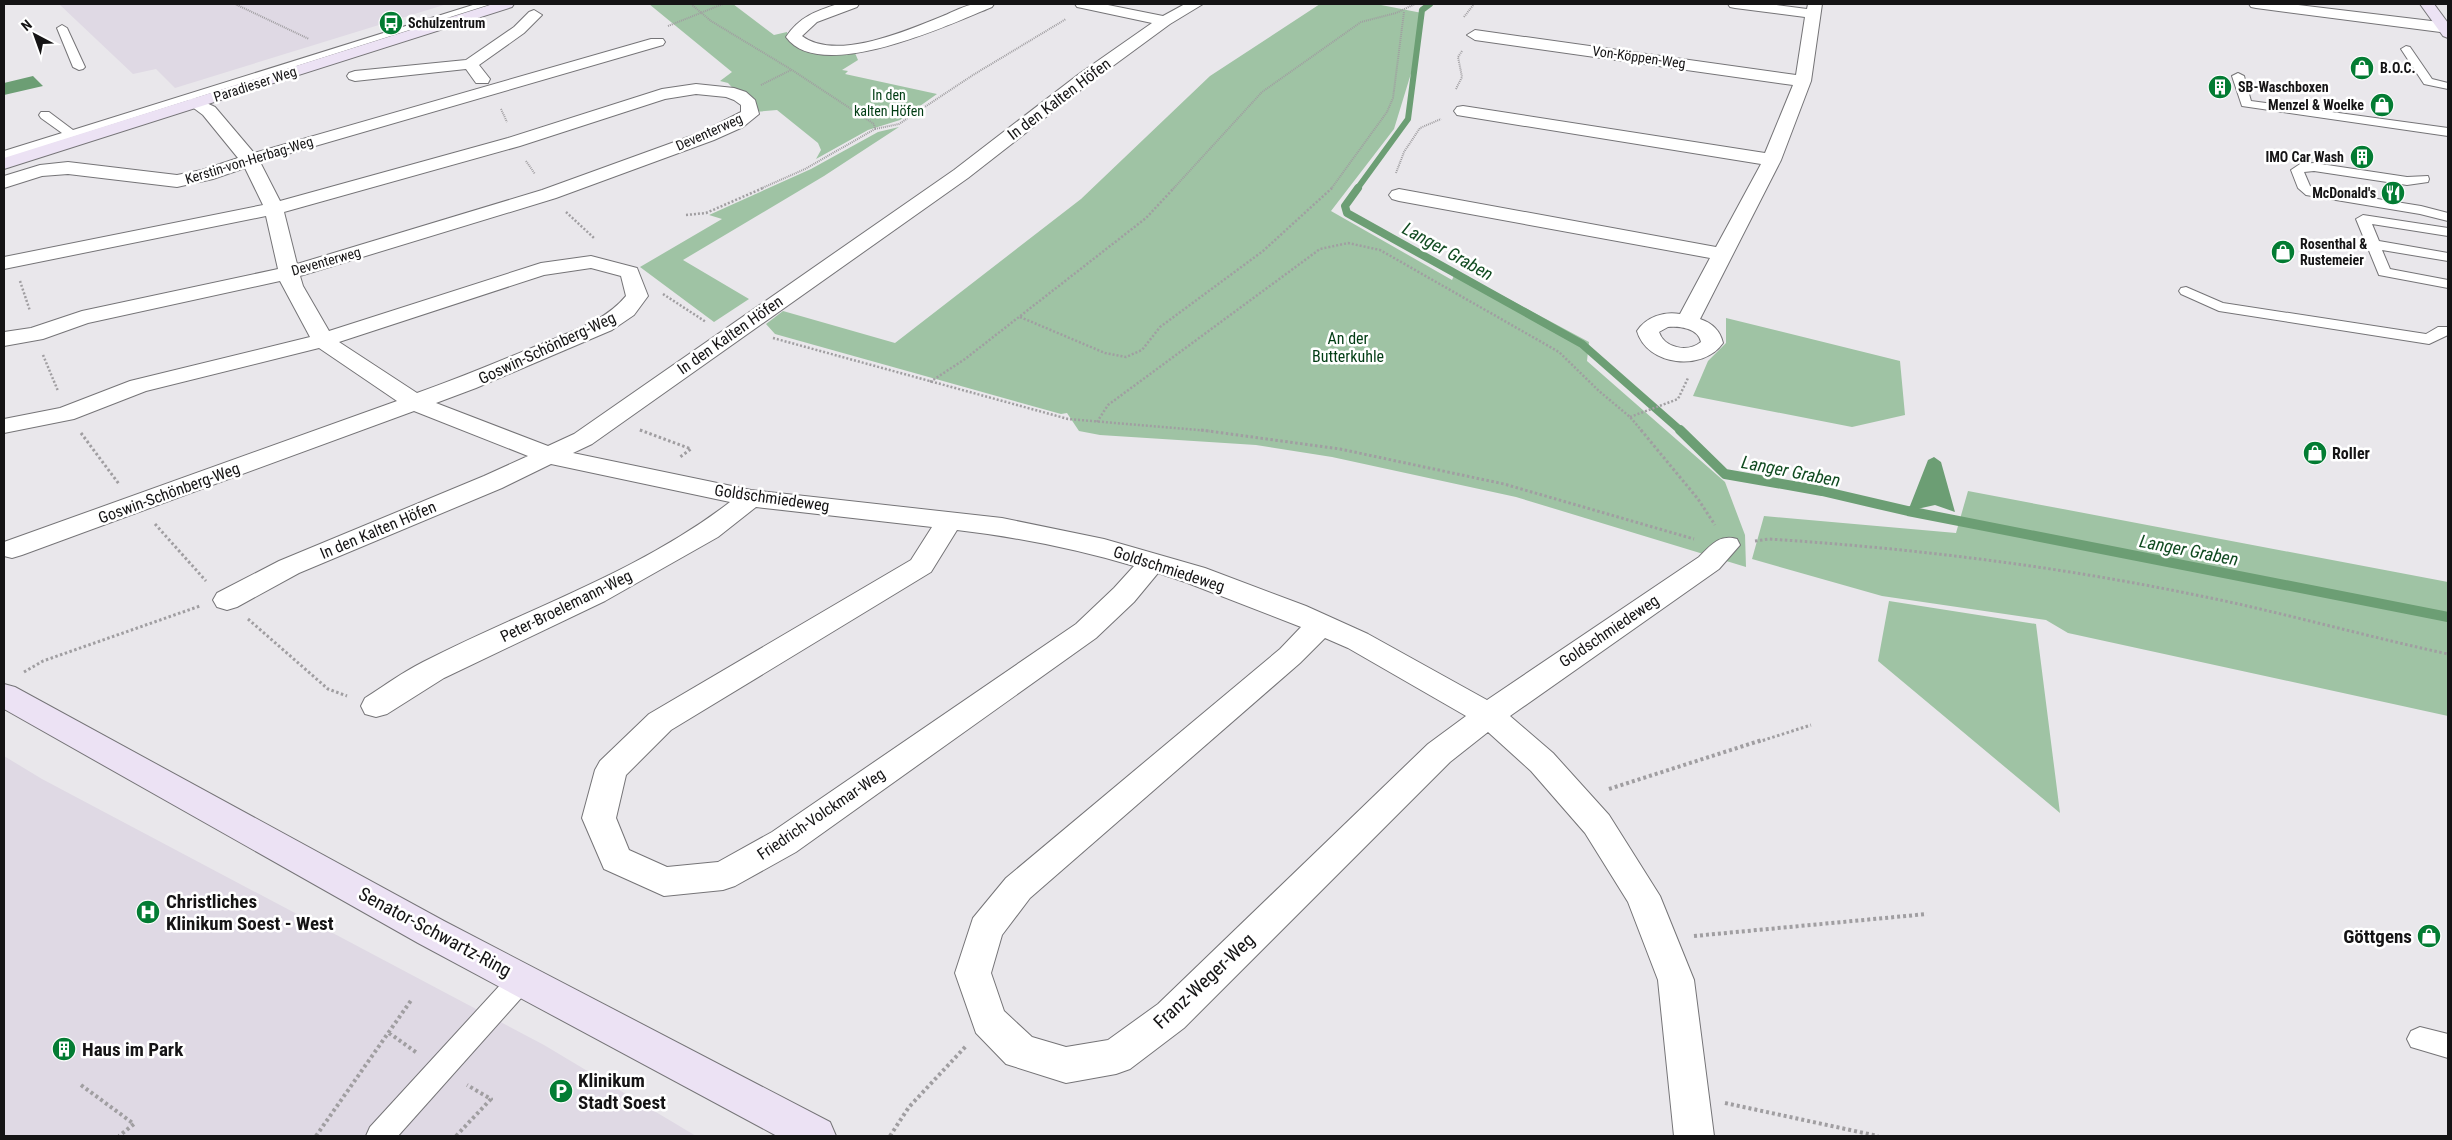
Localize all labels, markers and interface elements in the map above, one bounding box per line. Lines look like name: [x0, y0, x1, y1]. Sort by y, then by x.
north arrow: [10, 10, 60, 60]
bus stop icon: Schulzentrum: [378, 10, 404, 36]
place label: Schulzentrum: [408, 15, 485, 31]
text: N: [18, 16, 35, 34]
street label: Von-Köppen-Weg: [1591, 43, 1687, 71]
street label: In den Kalten Höfen: [1004, 54, 1114, 144]
shop icon: B.O.C.: [2349, 55, 2375, 81]
place label: B.O.C.: [2380, 60, 2416, 76]
street label: Paradieser Weg: [212, 63, 298, 105]
building icon: SB-Waschboxen: [2207, 74, 2233, 100]
place label: SB-Waschboxen: [2238, 79, 2329, 95]
park label: In den kalten Höfen: [854, 87, 924, 119]
shop icon: Menzel & Woelke: [2369, 92, 2395, 118]
place label: Menzel & Woelke: [2268, 97, 2364, 113]
street label: Deventerweg: [673, 110, 745, 154]
street label: Kerstin-von-Herbag-Weg: [183, 133, 315, 187]
building icon: IMO Car Wash: [2349, 144, 2375, 170]
place label: IMO Car Wash: [2265, 149, 2344, 165]
restaurant icon: McDonald's: [2380, 180, 2406, 206]
place label: McDonald's: [2312, 185, 2376, 201]
water label: Langer Graben: [1399, 218, 1497, 284]
place label: Rosenthal & Rustemeier: [2300, 236, 2367, 268]
shop icon: Rosenthal & Rustemeier: [2270, 239, 2296, 265]
street label: Deventerweg: [289, 243, 363, 279]
street label: In den Kalten Höfen: [674, 292, 786, 378]
street label: Goswin-Schönberg-Weg: [475, 308, 619, 388]
park label: An der Butterkuhle: [1312, 329, 1384, 366]
shop icon: Roller: [2302, 440, 2328, 466]
place label: Roller: [2332, 444, 2370, 463]
water label: Langer Graben: [1740, 451, 1842, 491]
street label: Goswin-Schönberg-Weg: [96, 459, 242, 527]
street label: Goldschmiedeweg: [713, 481, 831, 515]
street label: In den Kalten Höfen: [317, 497, 439, 563]
water label: Langer Graben: [2138, 530, 2240, 570]
street label: Goldschmiedeweg: [1111, 542, 1227, 596]
street label: Peter-Broelemann-Weg: [497, 566, 635, 646]
street label: Goldschmiedeweg: [1556, 591, 1662, 671]
street label: Friedrich-Volckmar-Weg: [754, 764, 888, 864]
street label: Senator-Schwartz-Ring: [355, 882, 515, 982]
place label: Christliches Klinikum Soest - West: [166, 890, 334, 935]
hospital icon: Christliches Klinikum Soest - West: [135, 899, 161, 925]
shop icon: Göttgens: [2416, 923, 2442, 949]
place label: Göttgens: [2343, 925, 2412, 948]
street label: Franz-Weger-Weg: [1149, 928, 1259, 1034]
building icon: Haus im Park: [51, 1036, 77, 1062]
place label: Haus im Park: [82, 1038, 184, 1061]
place label: Klinikum Stadt Soest: [578, 1069, 666, 1114]
parking icon: Klinikum Stadt Soest: [548, 1078, 574, 1104]

